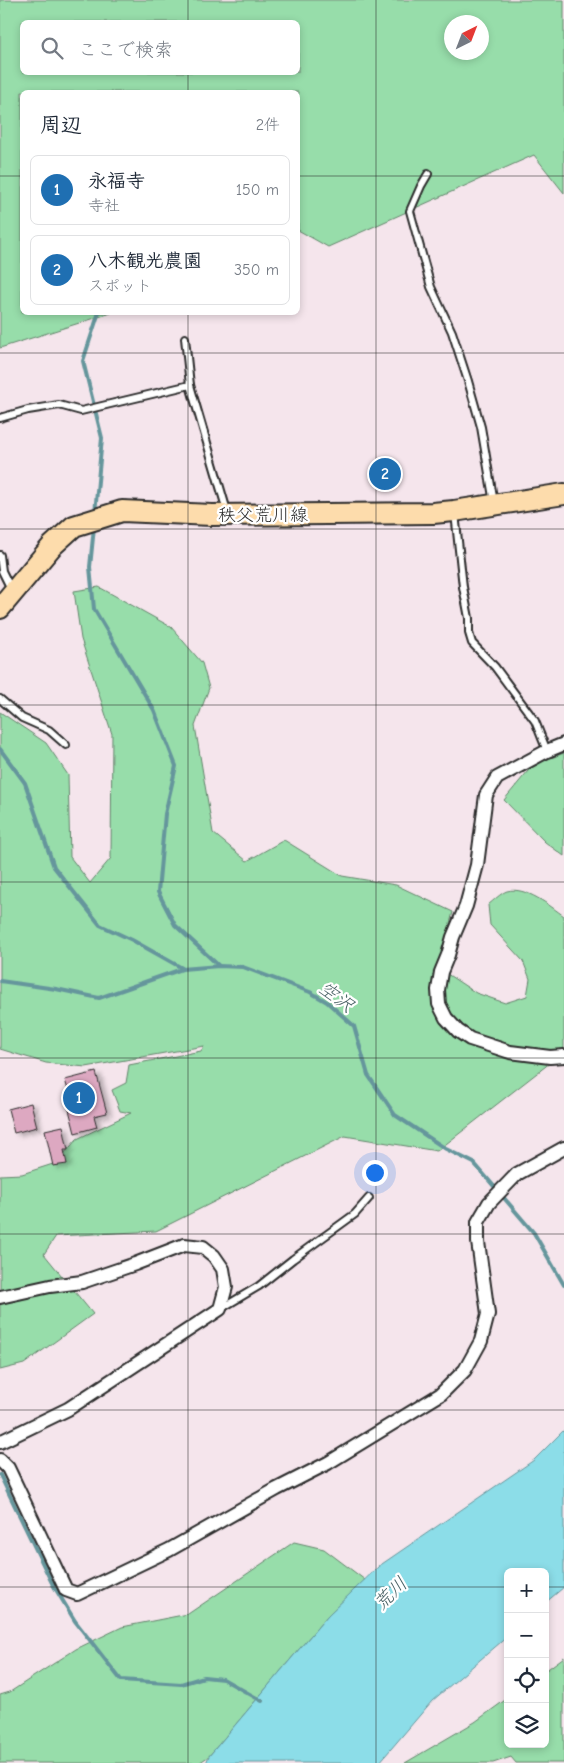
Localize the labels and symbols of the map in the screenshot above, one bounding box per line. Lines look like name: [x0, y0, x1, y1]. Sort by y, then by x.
north arrow: [444, 15, 489, 60]
pin: 2: [369, 455, 401, 493]
street label: 秩父荒川線: [218, 505, 308, 526]
water label: 空沢: [315, 977, 359, 1018]
pin: 1: [63, 1079, 95, 1117]
your location: [362, 1160, 388, 1186]
water label: 荒川: [369, 1573, 412, 1615]

